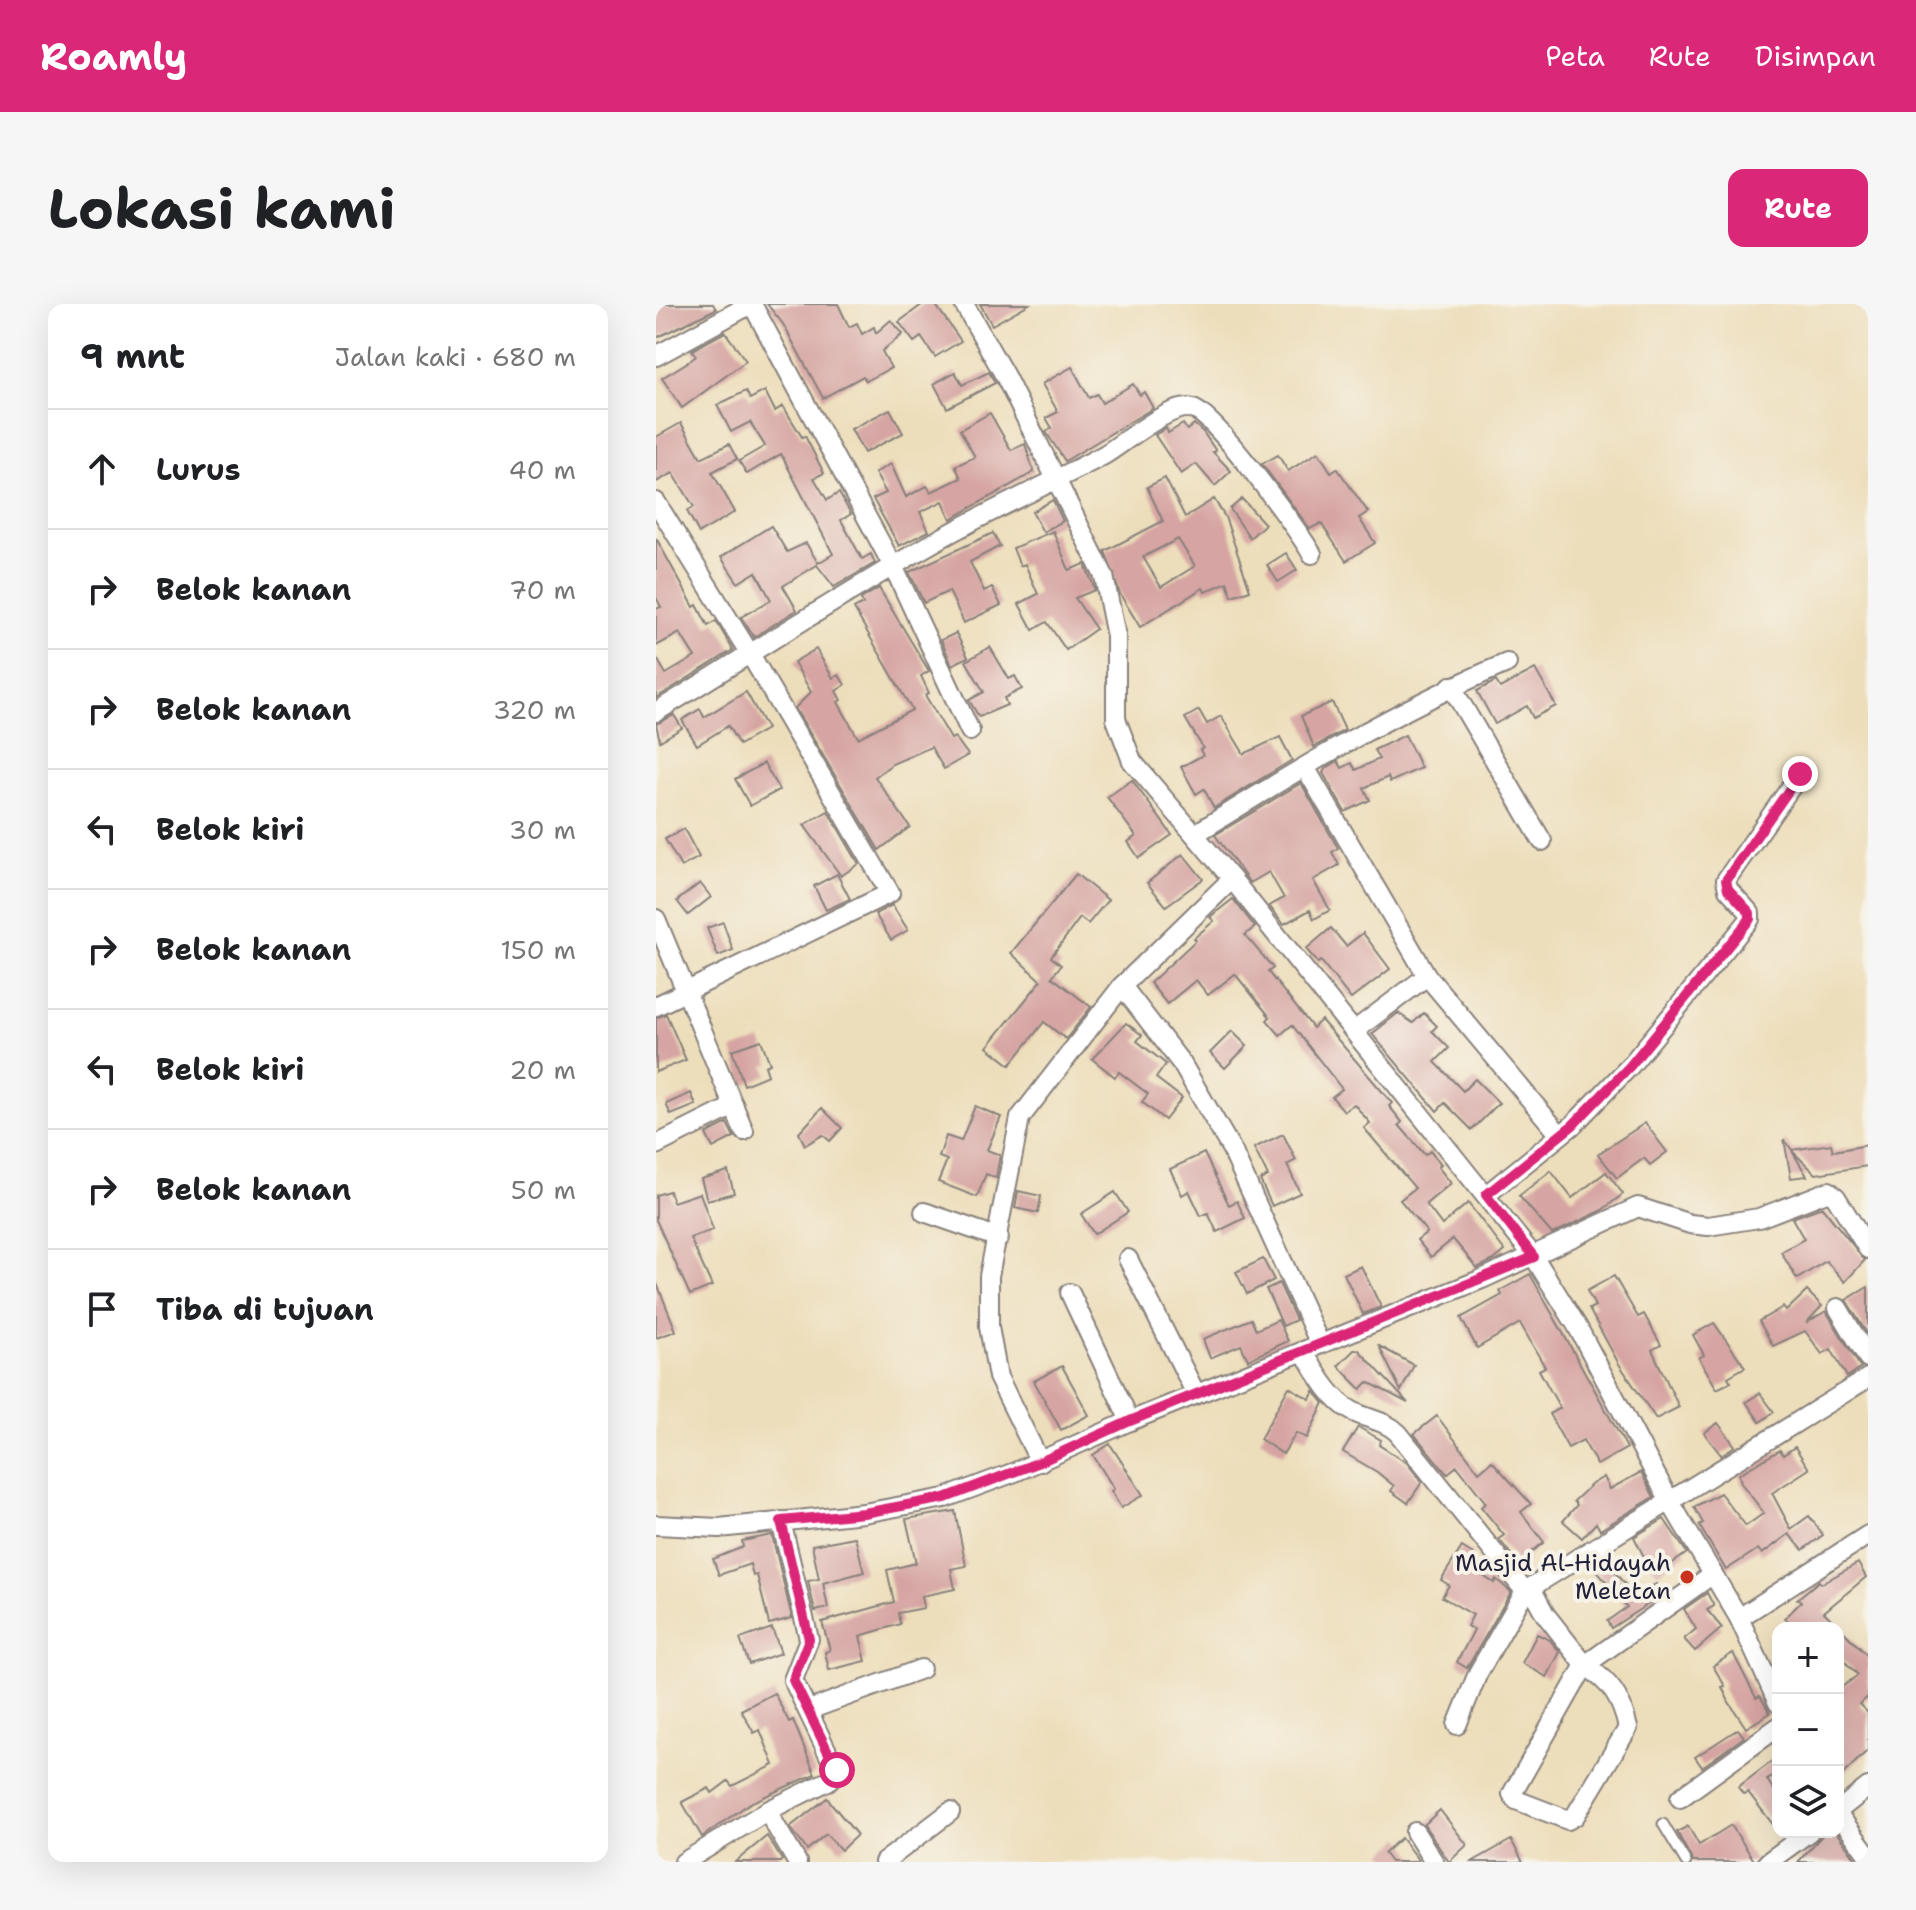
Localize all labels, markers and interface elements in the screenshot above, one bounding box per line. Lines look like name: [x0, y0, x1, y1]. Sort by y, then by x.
text: Roamly: [40, 31, 187, 82]
text: Peta: [1545, 37, 1605, 75]
text: Rute: [1649, 37, 1711, 75]
text: Disimpan: [1755, 37, 1876, 75]
button: Rute: [1728, 169, 1868, 247]
text: Lokasi kami: [48, 171, 396, 246]
text: 9 mnt: [80, 333, 185, 379]
text: Jalan kaki · 680 m: [335, 339, 576, 374]
icon: ahead: [80, 447, 124, 491]
text: Lurus: [156, 449, 241, 490]
text: 40 m: [509, 452, 576, 487]
icon: right: [80, 567, 124, 611]
text: Belok kanan: [156, 569, 351, 610]
text: 70 m: [509, 572, 576, 607]
icon: right: [80, 687, 124, 731]
text: Belok kanan: [156, 689, 351, 730]
text: 320 m: [493, 692, 576, 727]
route end: [1782, 756, 1818, 792]
icon: left: [80, 807, 124, 851]
text: Belok kiri: [156, 809, 304, 850]
text: 30 m: [509, 812, 576, 847]
icon: right: [80, 927, 124, 971]
text: Belok kanan: [156, 929, 351, 970]
text: 150 m: [500, 932, 576, 967]
icon: left: [80, 1047, 124, 1091]
text: Belok kiri: [156, 1049, 304, 1090]
text: 20 m: [509, 1052, 576, 1087]
icon: right: [80, 1167, 124, 1211]
text: Belok kanan: [156, 1169, 351, 1210]
text: 50 m: [511, 1172, 576, 1207]
icon: arrive: [80, 1287, 124, 1331]
text: Tiba di tujuan: [156, 1289, 374, 1330]
place label: Masjid Al-Hidayah Meletan: [1455, 1547, 1671, 1607]
marker: Masjid Al-Hidayah Meletan: [1678, 1568, 1696, 1586]
map controls: [1772, 1622, 1844, 1838]
button: +: [1772, 1622, 1844, 1694]
button: −: [1772, 1694, 1844, 1766]
route start: [819, 1752, 855, 1788]
button: layers: [1772, 1766, 1844, 1838]

